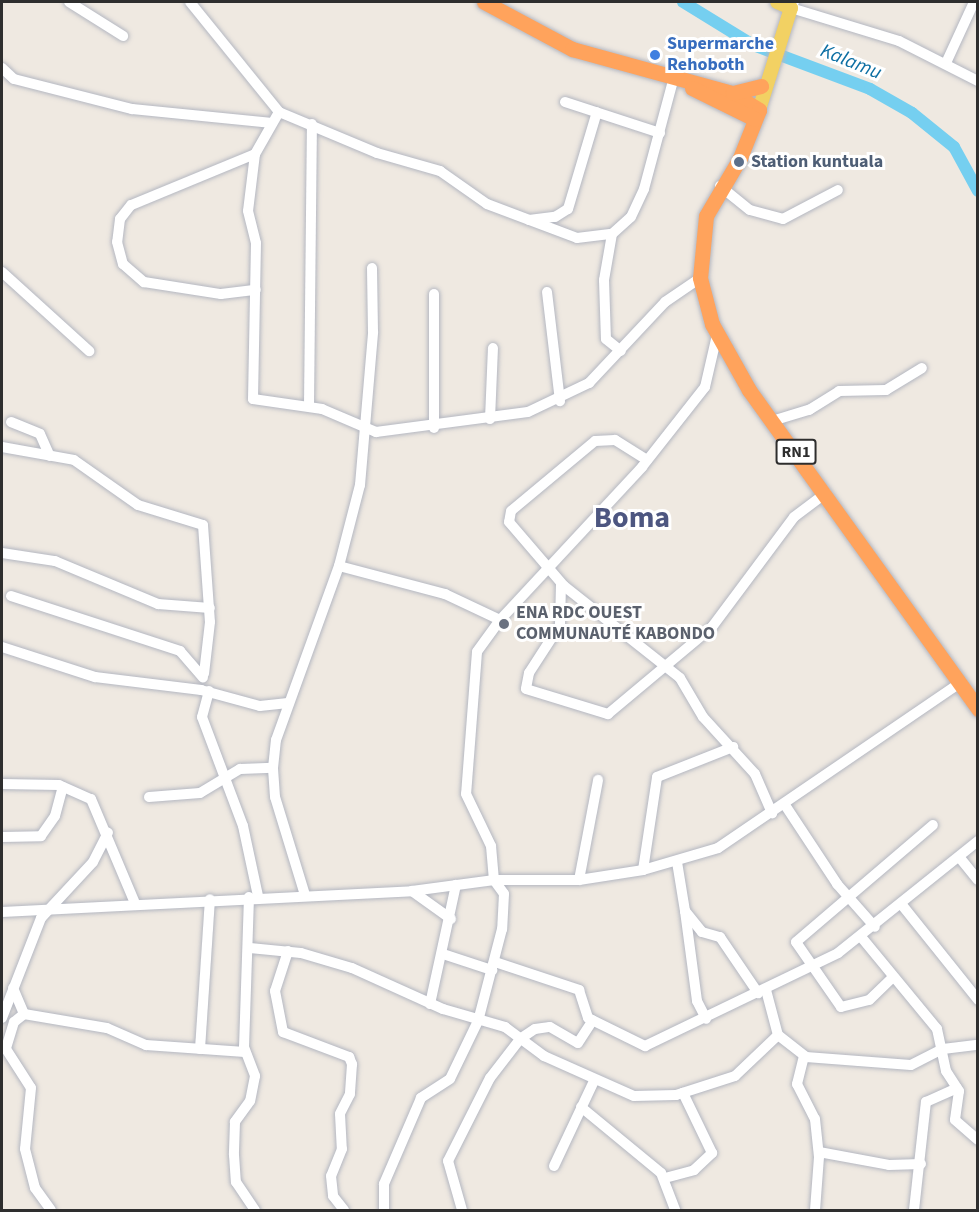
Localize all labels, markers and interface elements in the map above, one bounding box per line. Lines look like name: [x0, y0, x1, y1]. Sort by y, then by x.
place label: Supermarche Rehoboth: [667, 34, 774, 76]
water label: Kalamu: [817, 39, 885, 85]
marker: Supermarche Rehoboth: [648, 48, 662, 62]
place label: Station kuntuala: [751, 151, 883, 173]
marker: Station kuntuala: [732, 155, 746, 169]
road number: RN1: [775, 439, 817, 465]
district label: Boma: [594, 500, 670, 536]
place label: ENA RDC OUEST COMMUNAUTÉ KABONDO: [516, 603, 715, 646]
marker: ENA RDC OUEST COMMUNAUTÉ KABONDO: [497, 617, 511, 631]

